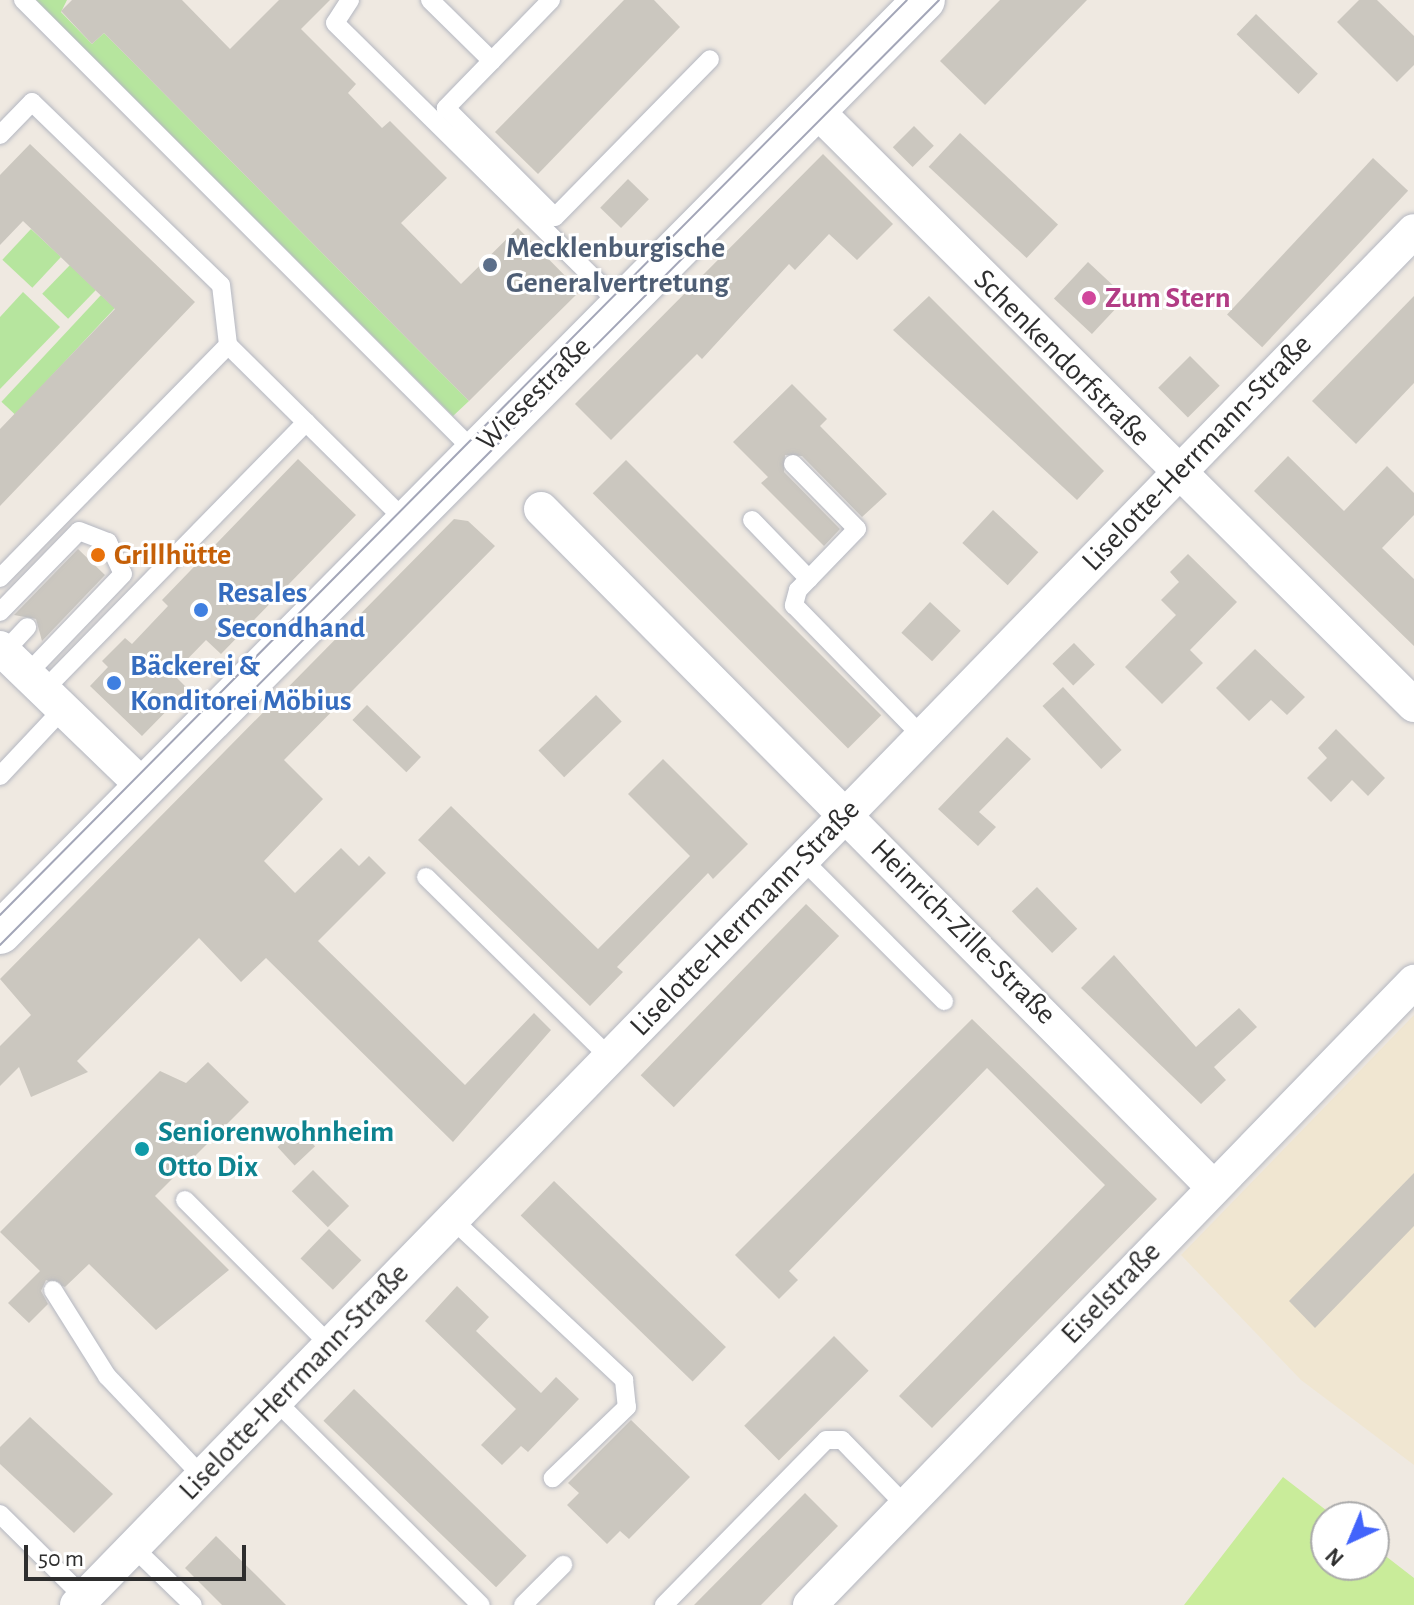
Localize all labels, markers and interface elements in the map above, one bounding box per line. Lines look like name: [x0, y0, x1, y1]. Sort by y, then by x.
place label: Mecklenburgische Generalvertretung: [506, 230, 729, 300]
marker: Mecklenburgische Generalvertretung: [481, 256, 499, 274]
street label: Schenkendorfstraße: [966, 262, 1158, 454]
place label: Zum Stern: [1105, 280, 1231, 316]
marker: Zum Stern: [1080, 289, 1098, 307]
street label: Liselotte-Herrmann-Straße: [1074, 327, 1320, 579]
street label: Wiesestraße: [469, 329, 599, 459]
place label: Grillhütte: [114, 537, 231, 573]
marker: Grillhütte: [89, 546, 107, 564]
place label: Resales Secondhand: [217, 575, 365, 646]
marker: Resales Secondhand: [192, 601, 210, 619]
place label: Bäckerei & Konditorei Möbius: [130, 648, 351, 718]
marker: Bäckerei & Konditorei Möbius: [105, 674, 123, 692]
street label: Liselotte-Herrmann-Straße: [622, 792, 868, 1044]
street label: Heinrich-Zille-Straße: [863, 832, 1063, 1032]
place label: Seniorenwohnheim Otto Dix: [158, 1114, 394, 1184]
marker: Seniorenwohnheim Otto Dix: [133, 1140, 151, 1158]
street label: Eiselstraße: [1053, 1234, 1169, 1352]
street label: Liselotte-Herrmann-Straße: [171, 1256, 417, 1508]
north arrow: [1310, 1501, 1390, 1581]
scale bar: [28, 1529, 250, 1579]
text: N: [1322, 1544, 1348, 1570]
text: 50 m: [38, 1547, 84, 1571]

